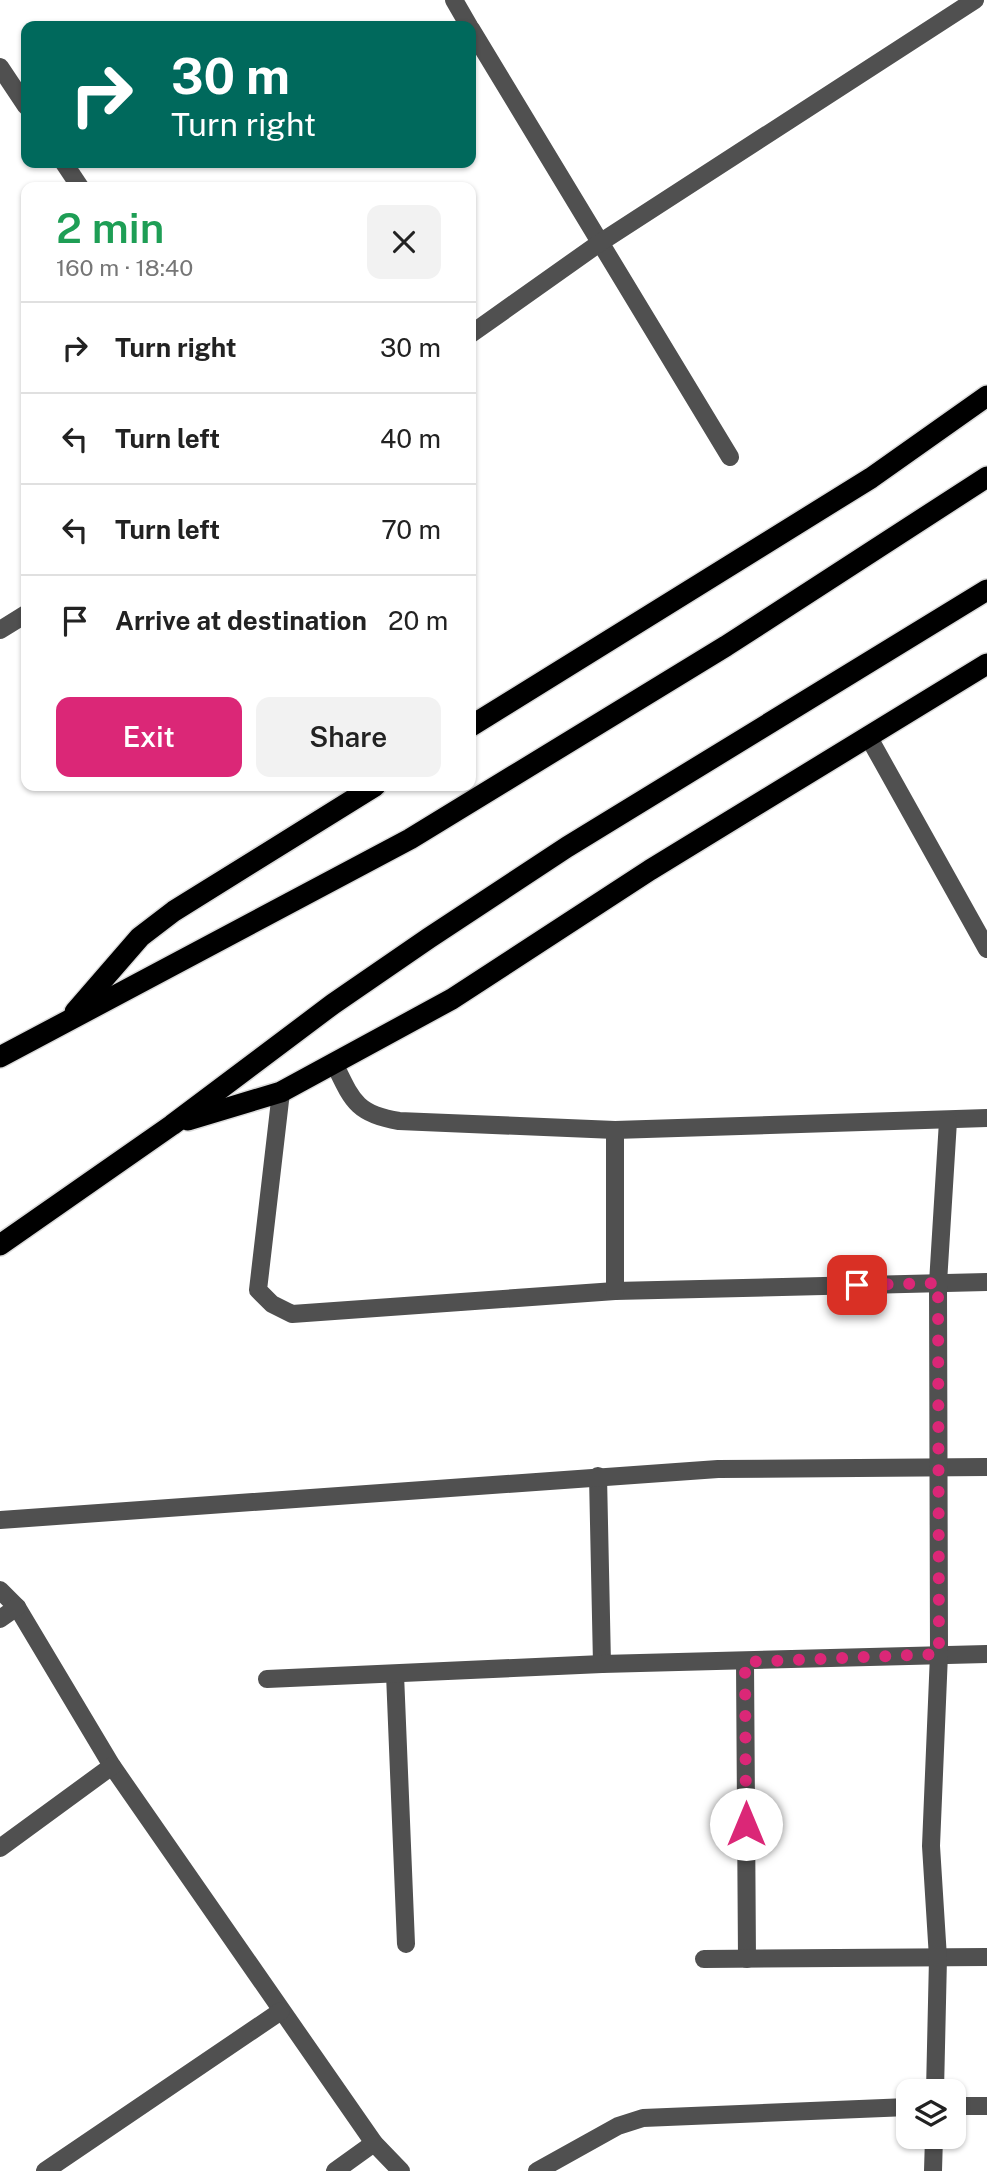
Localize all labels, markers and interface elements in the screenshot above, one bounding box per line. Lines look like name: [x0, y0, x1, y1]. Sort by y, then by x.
text: 30 m: [171, 47, 290, 105]
icon: right: [56, 49, 147, 140]
text: Turn right: [171, 106, 316, 143]
text: 2 min: [56, 203, 164, 252]
button: close: [367, 205, 441, 279]
text: 160 m · 18:40: [56, 254, 193, 281]
icon: right: [56, 329, 94, 367]
text: Turn right: [115, 332, 237, 363]
text: 30 m: [380, 332, 441, 363]
icon: left: [56, 420, 94, 458]
text: Turn left: [115, 423, 220, 454]
text: 40 m: [380, 423, 441, 454]
icon: left: [56, 511, 94, 549]
text: Turn left: [115, 514, 220, 545]
text: 70 m: [381, 514, 441, 545]
icon: arrive: [56, 602, 94, 640]
text: Arrive at destination: [115, 605, 367, 636]
text: 20 m: [388, 605, 448, 636]
button: Exit: [56, 697, 242, 777]
button: Share: [256, 697, 441, 777]
pin: [827, 1255, 887, 1315]
icon: arrive: [838, 1266, 876, 1304]
position arrow: [709, 1787, 783, 1861]
map controls: [896, 2079, 966, 2149]
button: layers: [896, 2079, 966, 2149]

